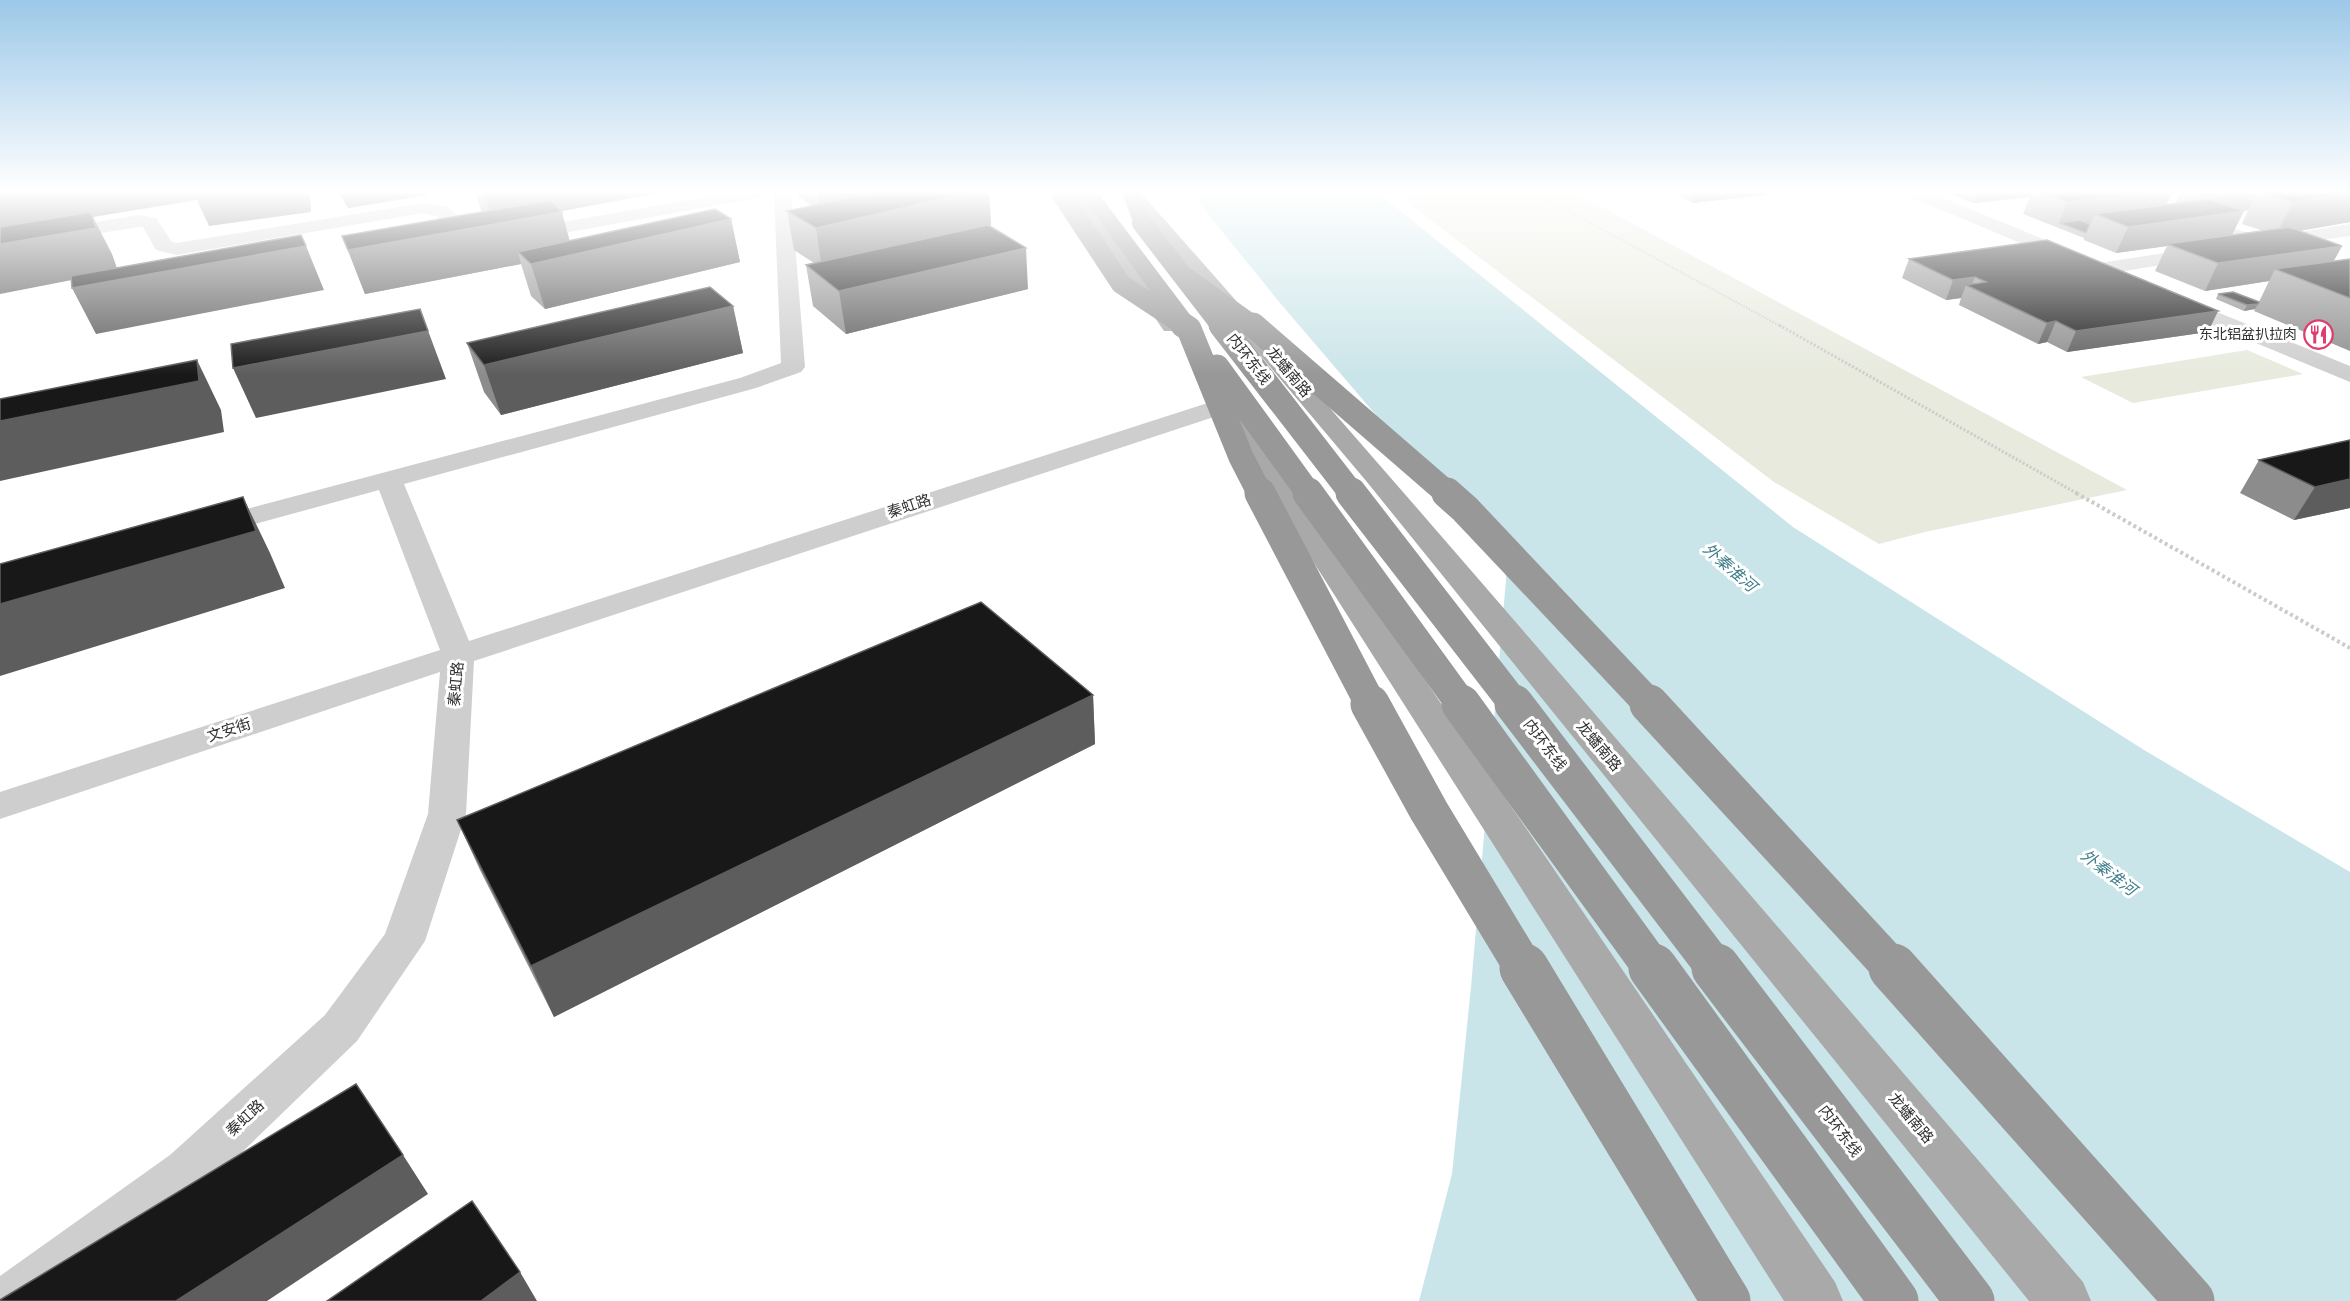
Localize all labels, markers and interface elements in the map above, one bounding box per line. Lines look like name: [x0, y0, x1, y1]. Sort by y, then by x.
restaurant icon: 东北铝盆扒拉肉: [2302, 318, 2334, 350]
place label: 东北铝盆扒拉肉: [2199, 325, 2297, 343]
street label: 内环东线: [1223, 329, 1275, 389]
street label: 龙蟠南路: [1262, 343, 1316, 401]
street label: 秦虹路: [885, 490, 933, 522]
water label: 外秦淮河: [1699, 538, 1763, 598]
street label: 秦虹路: [444, 661, 468, 707]
street label: 文安街: [205, 714, 253, 746]
street label: 内环东线: [1519, 715, 1571, 775]
street label: 龙蟠南路: [1572, 717, 1626, 775]
water label: 外秦淮河: [2077, 845, 2143, 902]
street label: 龙蟠南路: [1884, 1089, 1938, 1147]
street label: 秦虹路: [222, 1095, 268, 1141]
street label: 内环东线: [1814, 1101, 1866, 1161]

